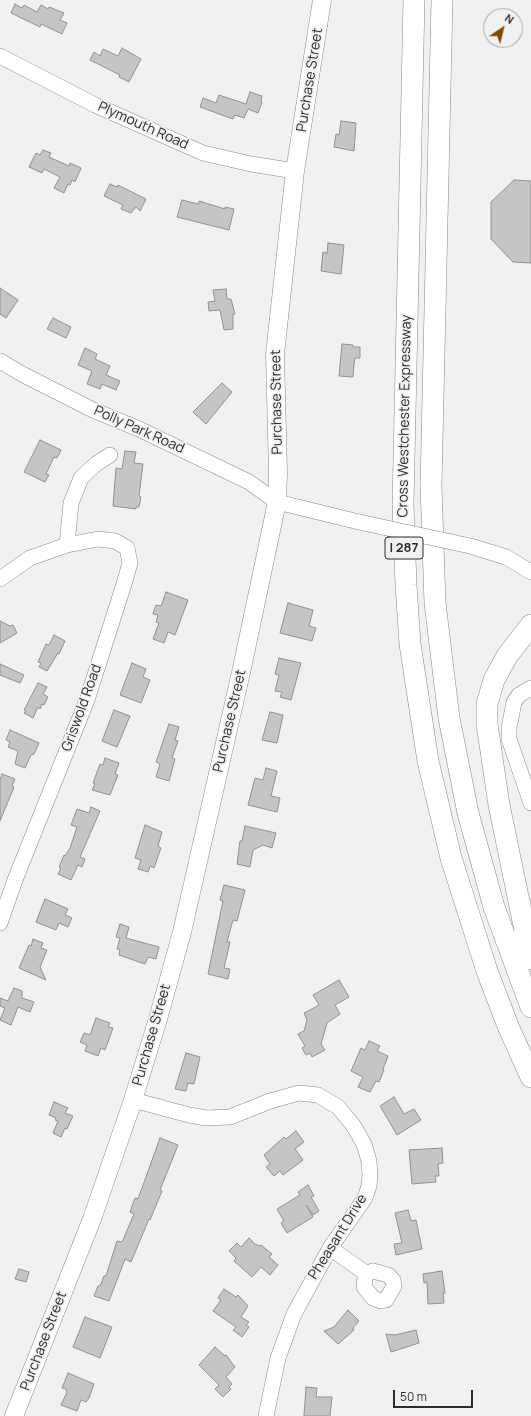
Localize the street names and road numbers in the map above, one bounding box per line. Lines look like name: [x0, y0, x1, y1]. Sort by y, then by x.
street label: Purchase Street: [293, 27, 327, 133]
street label: Plymouth Road: [95, 99, 191, 153]
street label: Cross Westchester Expressway: [395, 314, 415, 518]
street label: Purchase Street: [268, 349, 286, 455]
street label: Polly Park Road: [91, 403, 187, 457]
road number: I 287: [385, 537, 423, 559]
street label: Griswold Road: [58, 662, 106, 754]
street label: Purchase Street: [210, 668, 250, 774]
street label: Purchase Street: [129, 982, 175, 1088]
street label: Pheasant Drive: [305, 1191, 371, 1283]
street label: Purchase Street: [17, 1289, 71, 1393]

